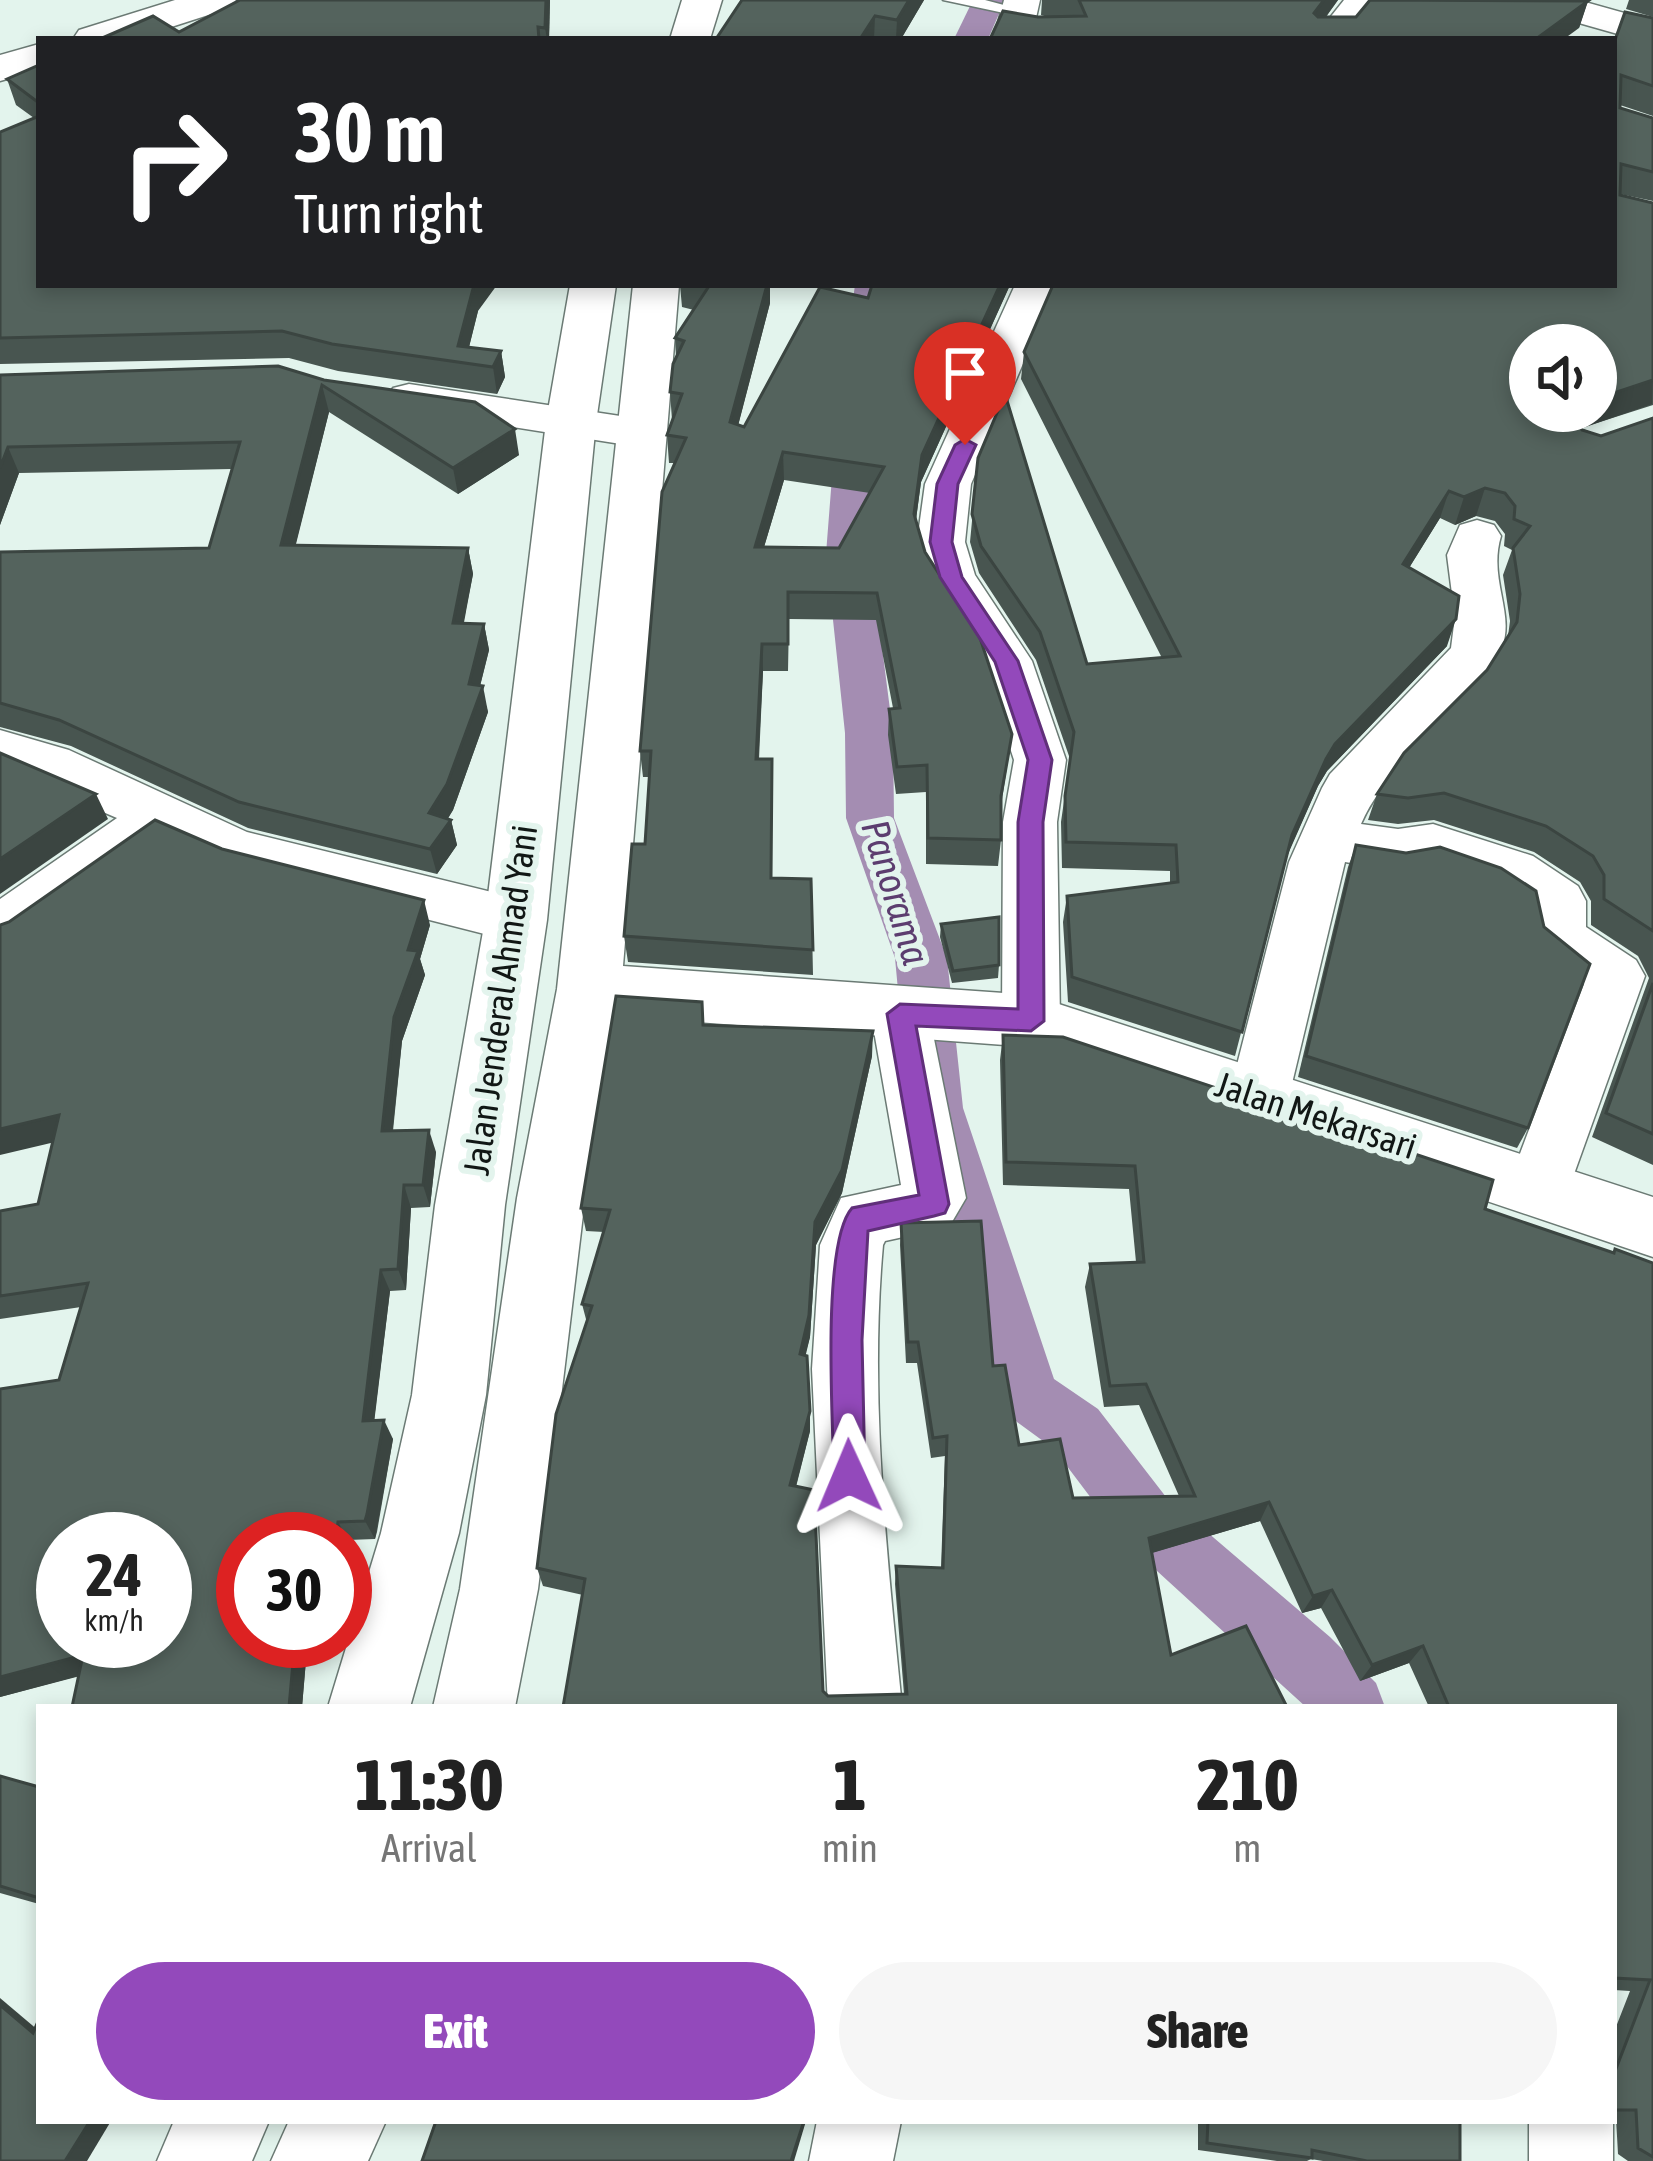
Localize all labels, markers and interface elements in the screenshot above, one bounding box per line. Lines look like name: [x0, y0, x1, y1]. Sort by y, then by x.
icon: right: [96, 84, 252, 240]
text: 30 m: [294, 84, 445, 180]
text: Turn right: [294, 183, 484, 244]
pin: [914, 322, 1016, 445]
map controls: [1509, 324, 1617, 432]
button: sound: [1509, 324, 1617, 432]
icon: arrive: [932, 340, 998, 406]
water label: Panorama: [853, 814, 939, 970]
street label: Jalan Jenderal Ahmad Yani: [455, 822, 545, 1178]
street label: Jalan Mekarsari: [1210, 1063, 1422, 1167]
position arrow: [786, 1413, 912, 1539]
speed limit sign: 30: [216, 1512, 372, 1668]
text: 24: [86, 1540, 142, 1609]
text: km/h: [84, 1603, 144, 1637]
text: 11:30: [355, 1743, 503, 1825]
text: 1: [833, 1743, 867, 1825]
text: 210: [1197, 1743, 1298, 1825]
text: Arrival: [381, 1826, 477, 1870]
text: min: [822, 1826, 878, 1870]
text: m: [1233, 1826, 1261, 1870]
button: Exit: [96, 1962, 815, 2100]
button: Share: [839, 1962, 1557, 2100]

